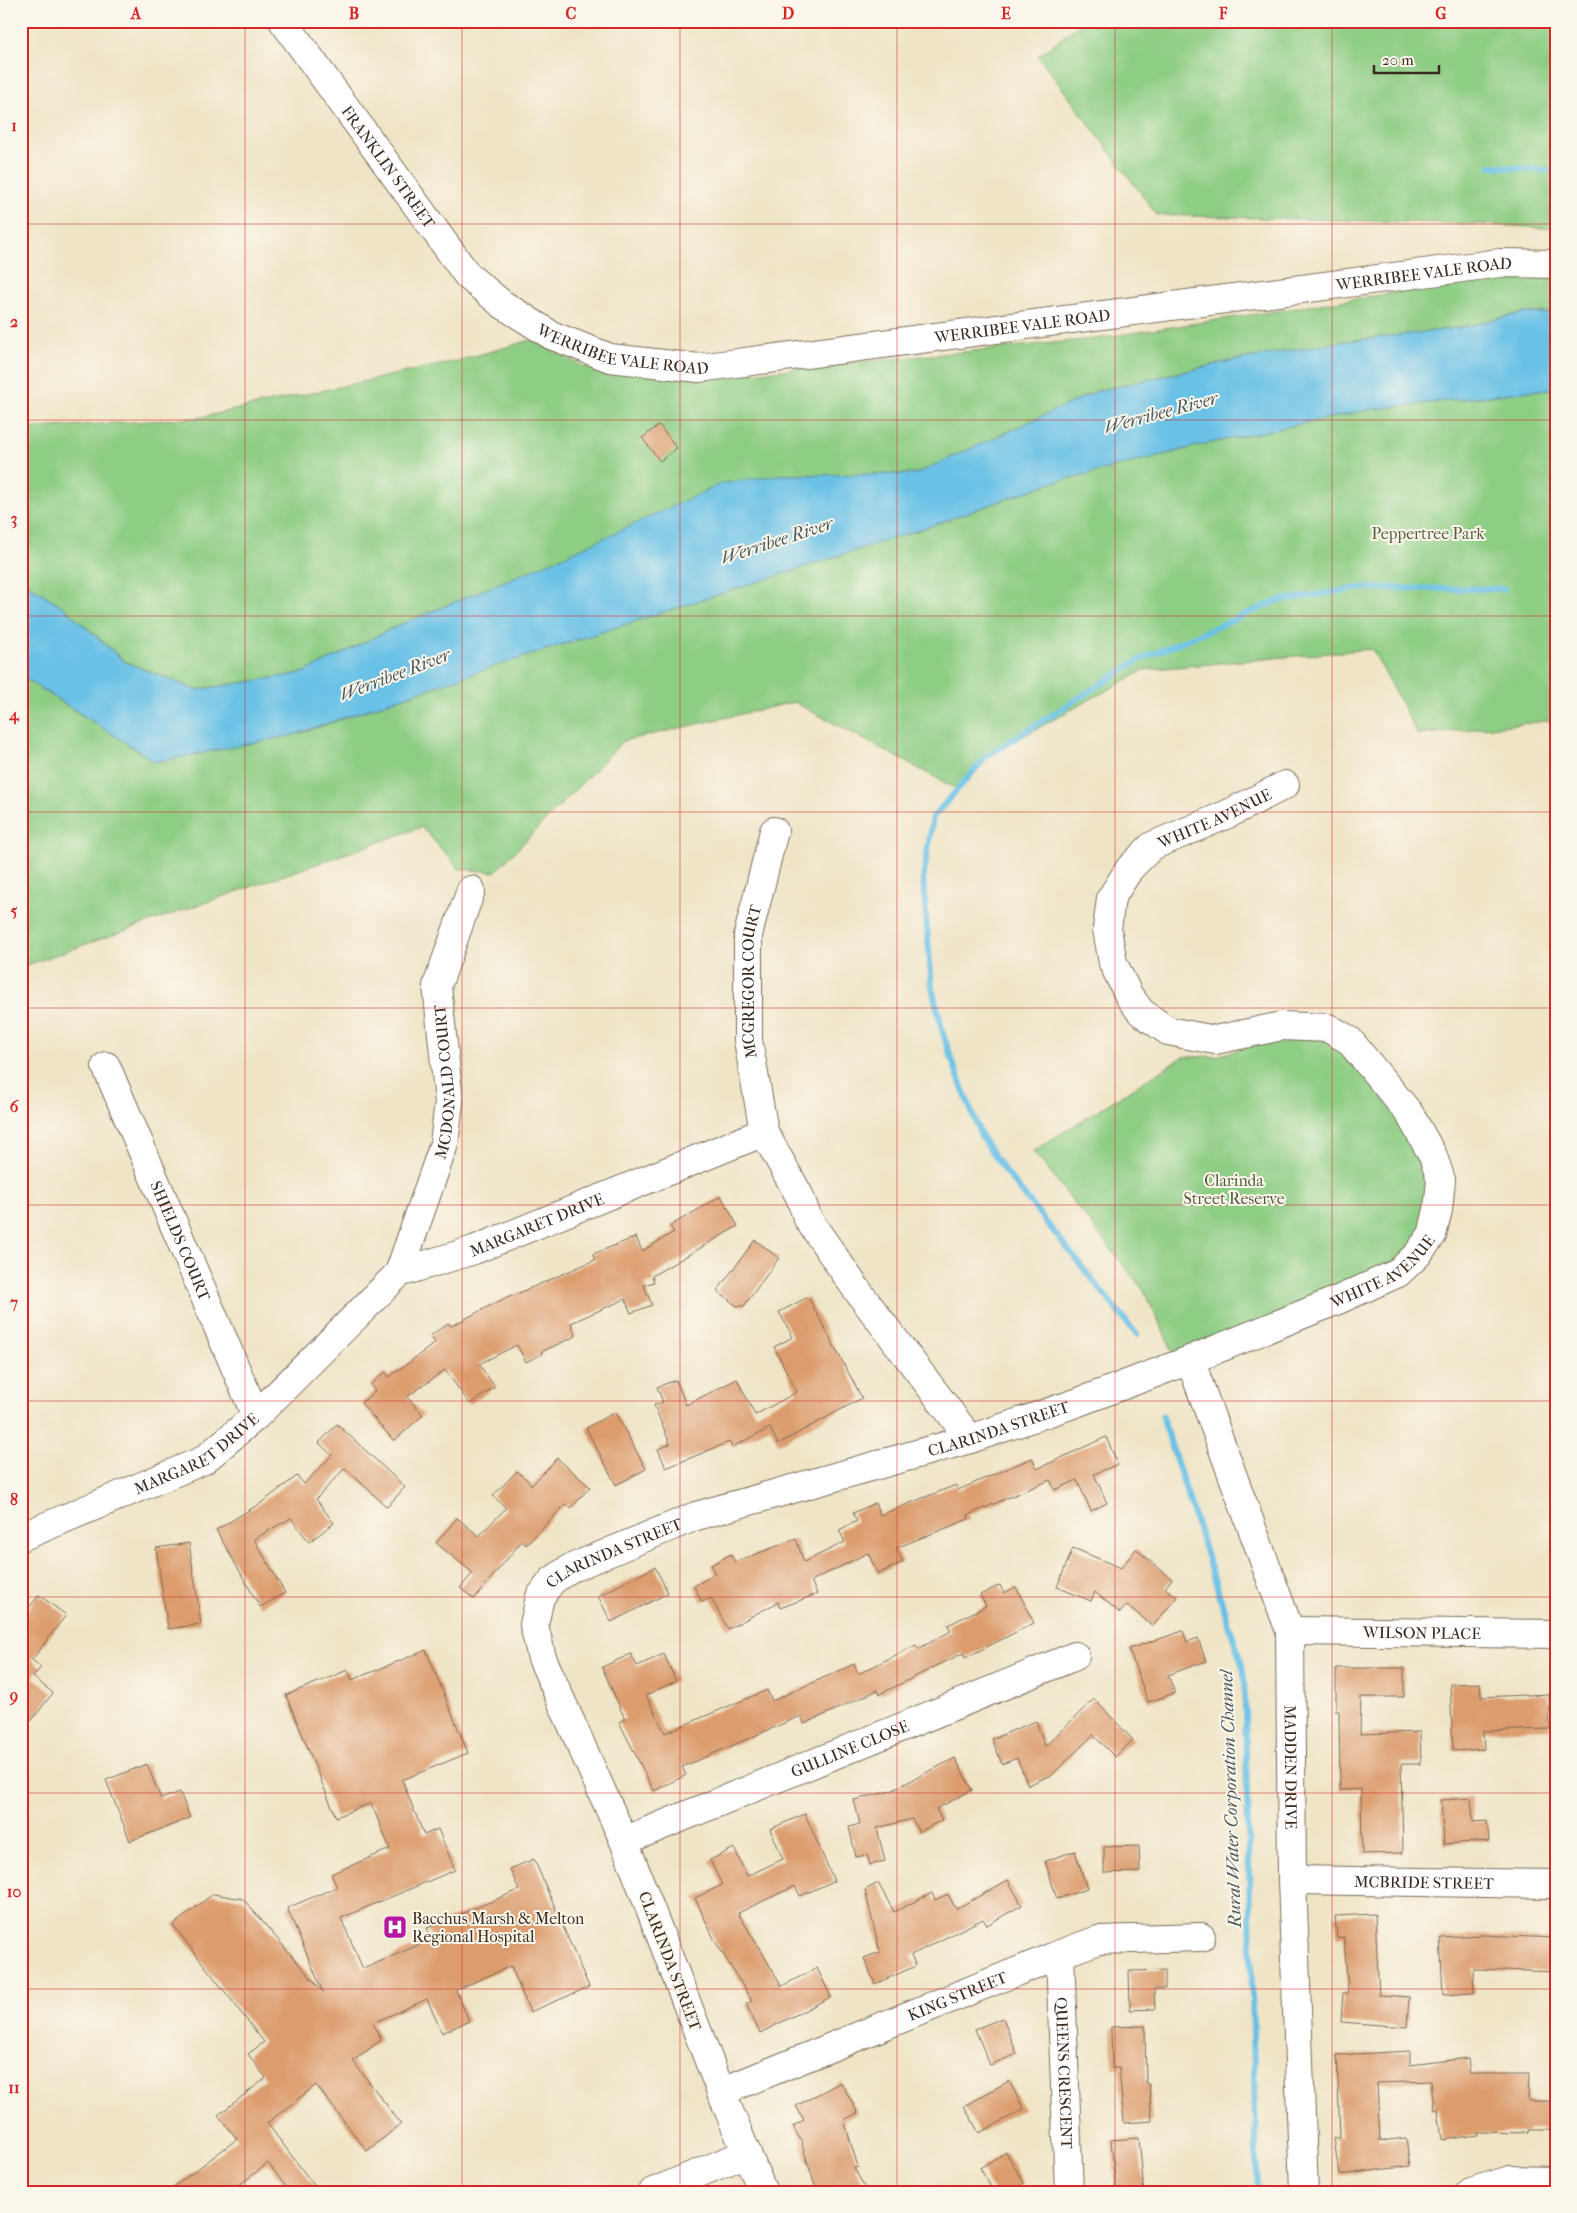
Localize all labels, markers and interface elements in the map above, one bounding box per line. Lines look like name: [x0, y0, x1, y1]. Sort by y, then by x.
text: A: [130, 4, 142, 23]
text: B: [349, 4, 359, 23]
text: C: [566, 4, 577, 23]
text: D: [782, 4, 794, 23]
text: E: [1001, 4, 1011, 23]
text: F: [1218, 4, 1228, 23]
text: G: [1435, 4, 1447, 23]
scale bar: [1374, 42, 1440, 74]
text: 20 m: [1382, 51, 1414, 69]
street label: FRANKLIN STREET: [338, 102, 440, 232]
text: 1: [11, 116, 17, 135]
street label: WERRIBEE VALE ROAD: [1334, 253, 1512, 294]
street label: WERRIBEE VALE ROAD: [932, 305, 1111, 347]
text: 2: [10, 312, 18, 331]
street label: WERRIBEE VALE ROAD: [533, 319, 710, 378]
water label: Werribee River: [1102, 387, 1222, 438]
text: 3: [11, 509, 17, 529]
water label: Werribee River: [718, 512, 838, 569]
park label: Peppertree Park: [1372, 524, 1485, 543]
water label: Werribee River: [337, 644, 455, 706]
text: 4: [8, 705, 20, 725]
street label: WHITE AVENUE: [1154, 784, 1275, 852]
text: 5: [11, 901, 18, 920]
street label: MCGREGOR COURT: [738, 903, 765, 1060]
street label: MCDONALD COURT: [429, 1004, 459, 1161]
text: 6: [10, 1097, 19, 1116]
park label: Clarinda Street Reserve: [1183, 1171, 1285, 1208]
street label: SHIELDS COURT: [147, 1178, 215, 1303]
street label: MARGARET DRIVE: [467, 1189, 607, 1260]
street label: WHITE AVENUE: [1326, 1231, 1439, 1312]
text: 7: [9, 1293, 18, 1312]
street label: CLARINDA STREET: [925, 1396, 1072, 1460]
street label: MARGARET DRIVE: [131, 1409, 262, 1498]
text: 8: [10, 1490, 18, 1509]
street label: CLARINDA STREET: [541, 1513, 685, 1591]
street label: WILSON PLACE: [1362, 1622, 1481, 1643]
water label: Rural Water Corporation Channel: [1216, 1667, 1246, 1929]
text: 9: [9, 1686, 18, 1706]
street label: MADDEN DRIVE: [1281, 1705, 1301, 1830]
street label: GULLINE CLOSE: [788, 1716, 912, 1781]
street label: MCBRIDE STREET: [1354, 1871, 1494, 1893]
text: 10: [7, 1882, 21, 1901]
street label: CLARINDA STREET: [635, 1889, 705, 2034]
place label: Bacchus Marsh & Melton Regional Hospital: [412, 1909, 585, 1946]
hospital icon: Bacchus Marsh & Melton Regional Hospital: [382, 1914, 408, 1940]
street label: KING STREET: [905, 1967, 1010, 2025]
street label: QUEENS CRESCENT: [1052, 1997, 1077, 2149]
text: 11: [8, 2078, 20, 2097]

